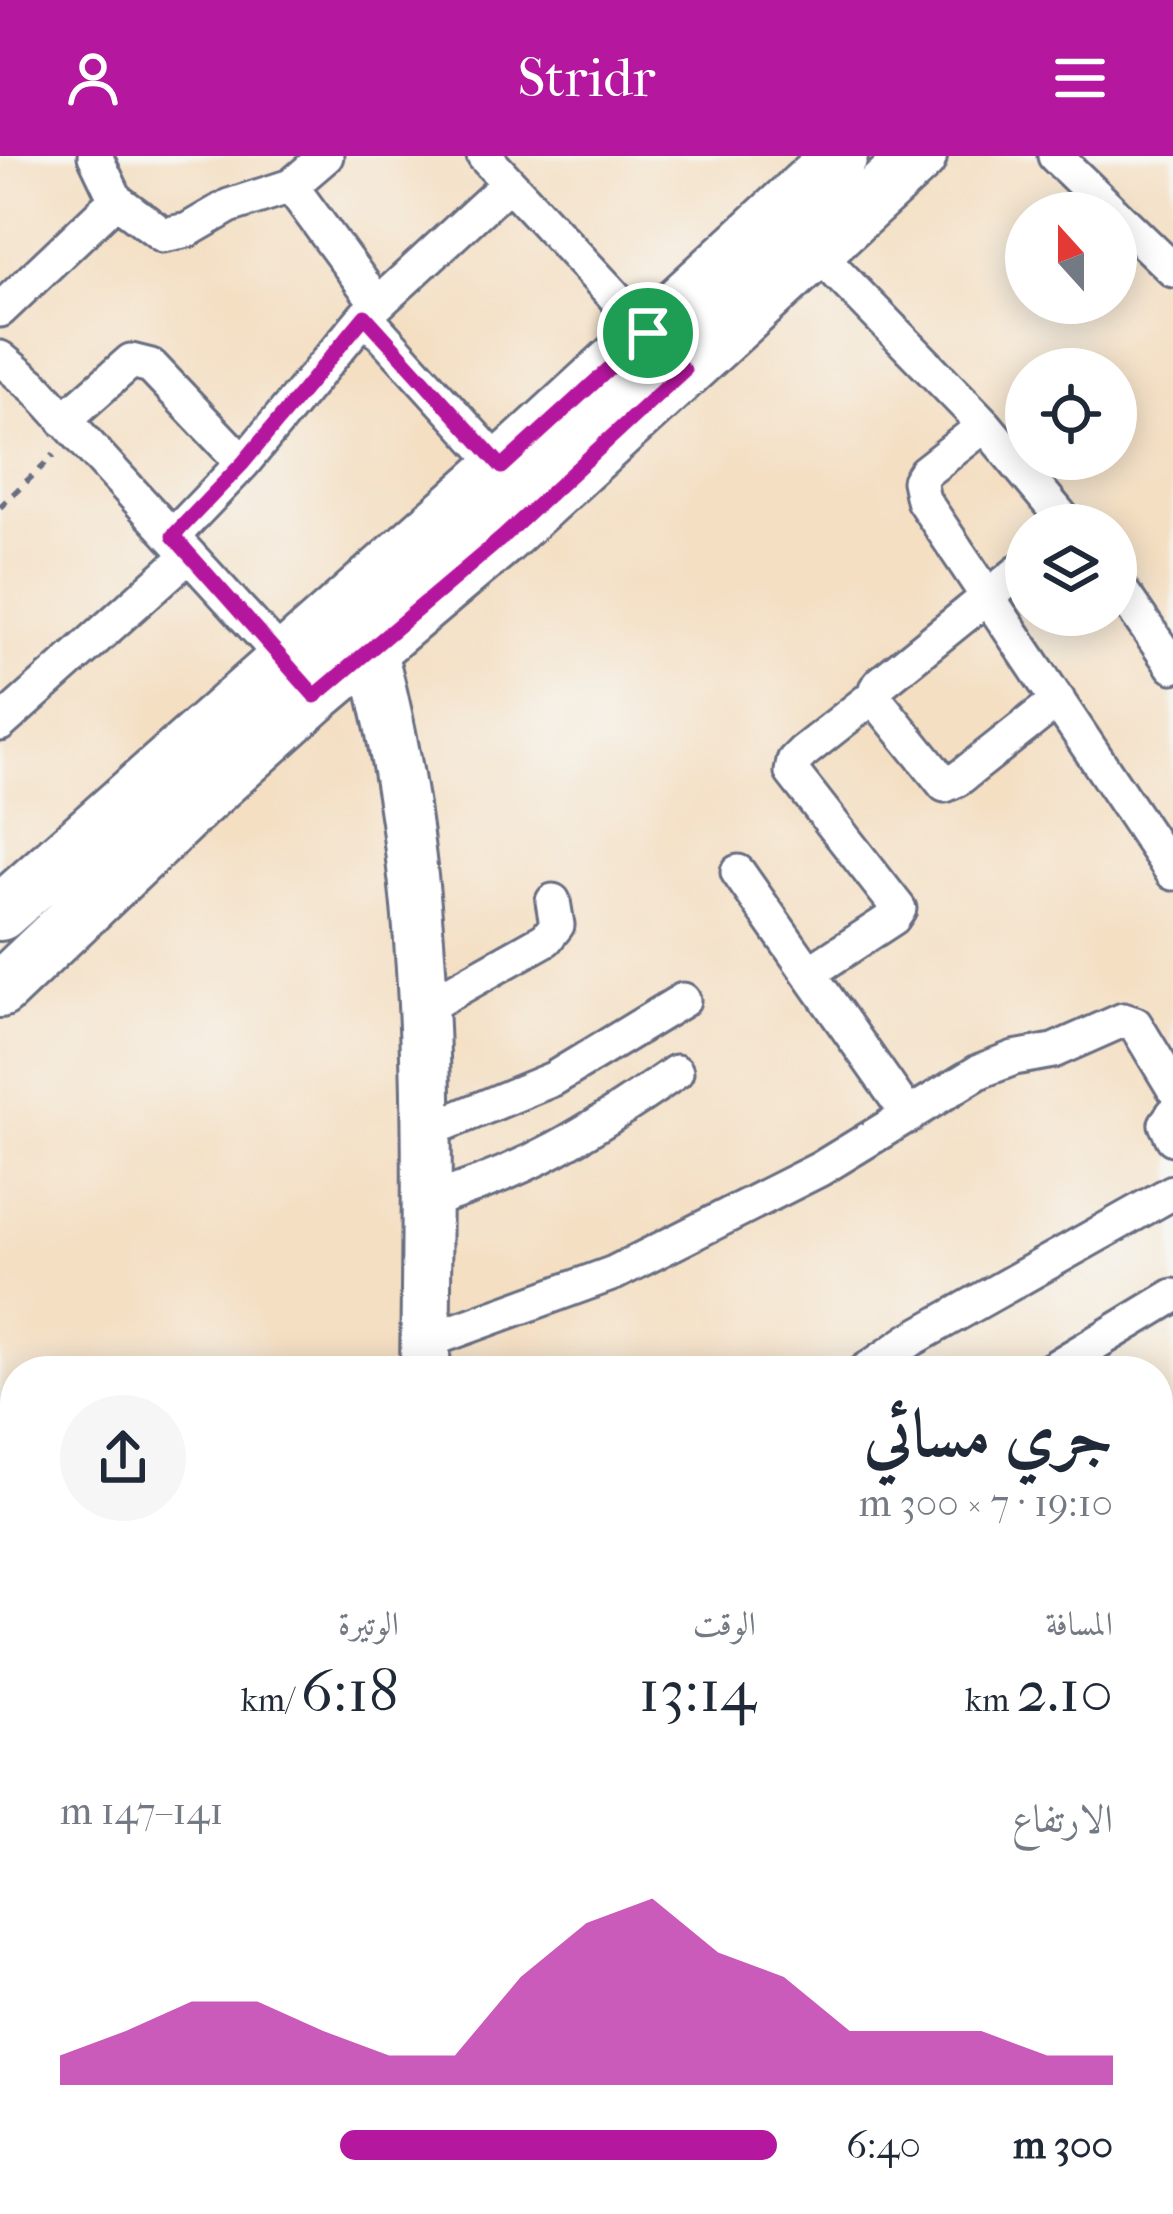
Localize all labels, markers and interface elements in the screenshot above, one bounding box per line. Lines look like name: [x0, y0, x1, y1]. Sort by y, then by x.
icon: person: [60, 45, 126, 111]
icon: menu: [1047, 45, 1113, 111]
text: Stridr: [517, 47, 656, 110]
north arrow: [1005, 192, 1137, 324]
map controls: [1005, 192, 1137, 636]
pin: [597, 282, 699, 384]
icon: arrive: [615, 300, 681, 366]
button: locate: [1005, 348, 1137, 480]
button: layers: [1005, 504, 1137, 636]
button: share: [60, 1395, 186, 1521]
text: جري مسائي: [864, 1396, 1113, 1473]
text: 19:10 · 7 × 300 m: [859, 1480, 1113, 1526]
text: الوتيرة: [338, 1605, 399, 1644]
text: الوقت: [693, 1605, 756, 1644]
text: المسافة: [1046, 1605, 1113, 1644]
text: 6:18: [300, 1656, 399, 1727]
text: 13:14: [639, 1656, 756, 1727]
text: 2.10: [1016, 1656, 1113, 1727]
text: /km: [241, 1681, 300, 1720]
text: km: [965, 1681, 1016, 1720]
text: 141–147 m: [60, 1788, 223, 1834]
text: الارتفاع: [1012, 1796, 1113, 1842]
text: 6:40: [846, 2122, 921, 2168]
text: 300 m: [1013, 2122, 1113, 2168]

